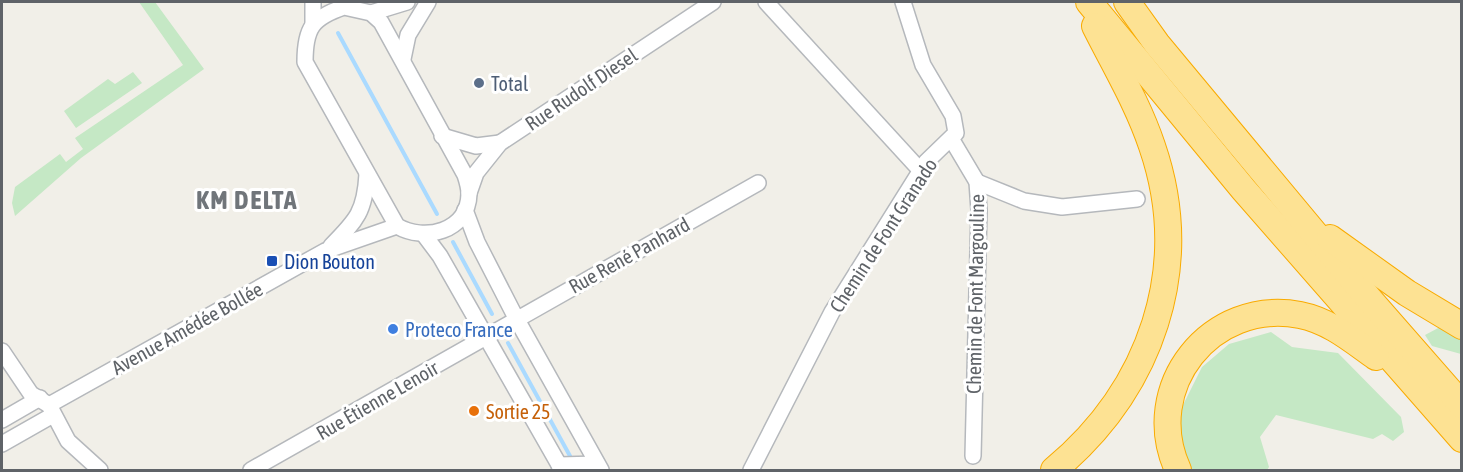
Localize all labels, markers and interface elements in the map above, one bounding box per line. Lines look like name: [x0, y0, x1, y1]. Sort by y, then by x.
street label: Rue Rudolf Diesel: [521, 43, 642, 135]
place label: Total: [491, 72, 529, 95]
marker: Total: [472, 76, 486, 90]
street label: Chemin de Font Granado: [825, 154, 941, 316]
district label: KM DELTA: [196, 185, 298, 215]
street label: Chemin de Font Margouline: [962, 194, 988, 394]
street label: Rue René Panhard: [564, 212, 694, 298]
place label: Dion Bouton: [284, 250, 375, 273]
marker: Dion Bouton: [265, 254, 279, 268]
street label: Avenue Amédée Bollée: [108, 277, 266, 379]
place label: Proteco France: [405, 318, 513, 341]
marker: Proteco France: [386, 322, 400, 336]
street label: Rue Étienne Lenoir: [312, 355, 443, 444]
place label: Sortie 25: [486, 400, 550, 423]
marker: Sortie 25: [467, 404, 481, 418]

